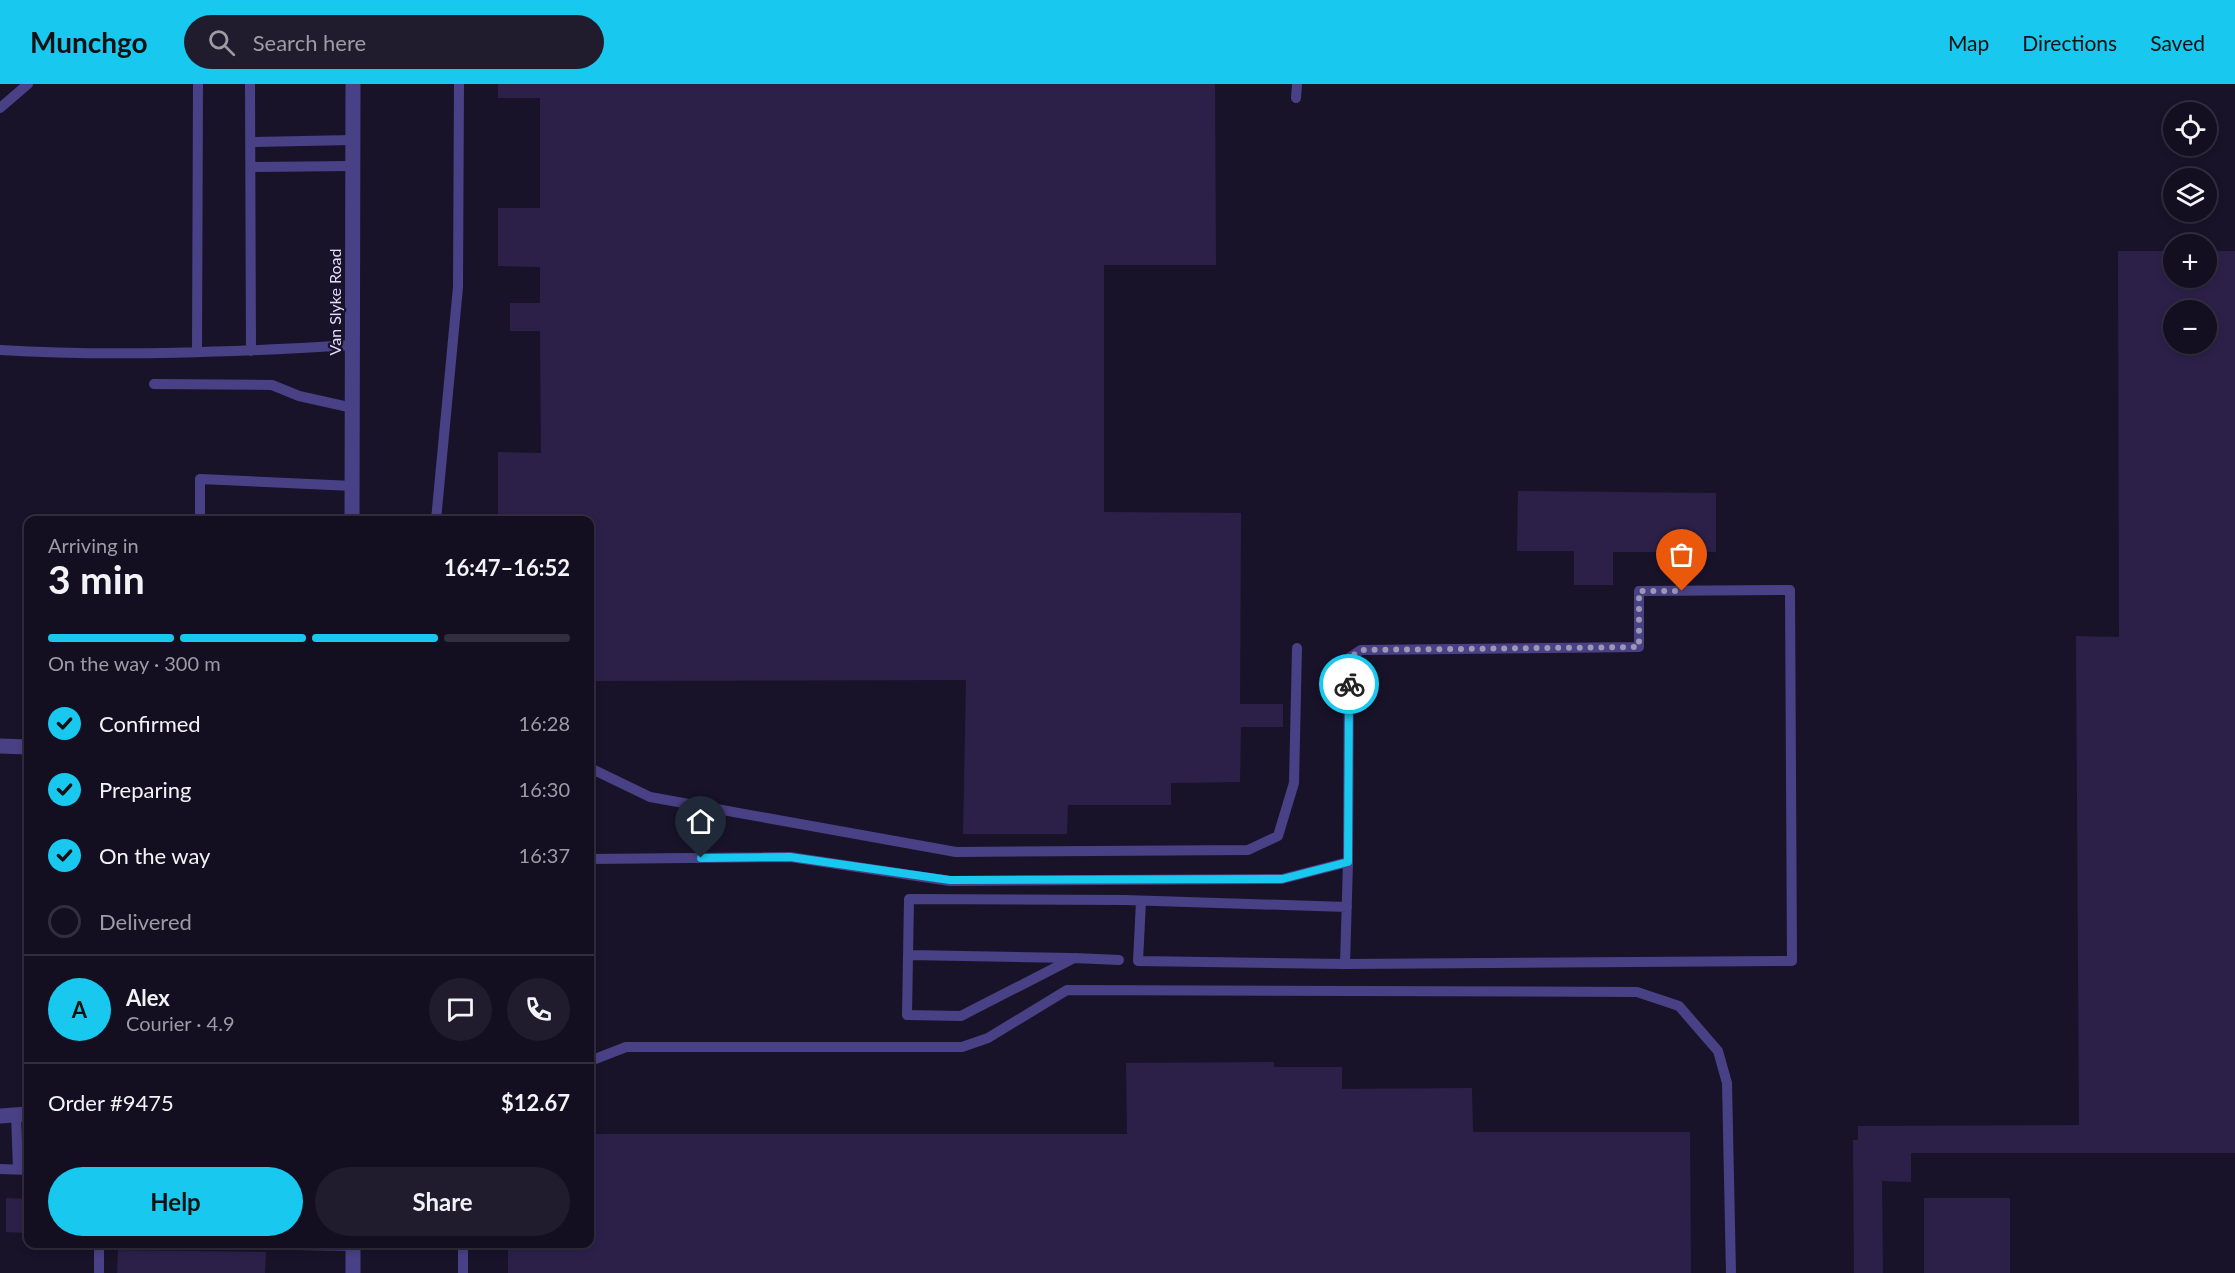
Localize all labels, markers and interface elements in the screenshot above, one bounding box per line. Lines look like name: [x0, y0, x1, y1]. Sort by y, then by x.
search box: [184, 15, 604, 69]
text: Munchgo: [30, 25, 148, 59]
icon: search: [205, 26, 238, 59]
text: Search here: [253, 29, 366, 56]
text: Map: [1948, 30, 1989, 55]
text: Directions: [2022, 30, 2117, 55]
text: Saved: [2150, 30, 2205, 55]
map controls: [2163, 102, 2217, 354]
button: locate: [2163, 102, 2217, 156]
button: layers: [2163, 168, 2217, 222]
button: +: [2163, 234, 2217, 288]
street label: Van Slyke Road: [325, 249, 344, 355]
button: −: [2163, 300, 2217, 354]
pin: [1656, 529, 1707, 591]
text: Arriving in: [48, 533, 139, 557]
icon: bag: [1665, 538, 1698, 571]
text: 16:47–16:52: [444, 554, 570, 581]
text: 3 min: [48, 556, 145, 602]
text: On the way · 300 m: [48, 651, 221, 675]
courier: [1319, 654, 1379, 714]
icon: bike: [1333, 668, 1366, 701]
icon: check: [48, 707, 81, 740]
text: Confirmed: [99, 710, 201, 737]
text: 16:28: [519, 711, 570, 735]
icon: check: [48, 773, 81, 806]
text: Preparing: [99, 776, 191, 803]
text: 16:30: [519, 777, 570, 801]
pin: [675, 796, 726, 858]
icon: home: [684, 805, 717, 838]
icon: check: [48, 839, 81, 872]
text: On the way: [99, 842, 210, 869]
text: 16:37: [519, 843, 570, 867]
text: Delivered: [99, 908, 192, 935]
button: chat: [429, 978, 492, 1041]
button: phone: [507, 978, 570, 1041]
text: Alex: [126, 984, 170, 1011]
text: A: [72, 996, 87, 1023]
text: Courier · 4.9: [126, 1011, 235, 1035]
text: Order #9475: [48, 1089, 174, 1116]
text: $12.67: [501, 1089, 570, 1116]
button: Help: [48, 1167, 303, 1236]
button: Share: [315, 1167, 570, 1236]

